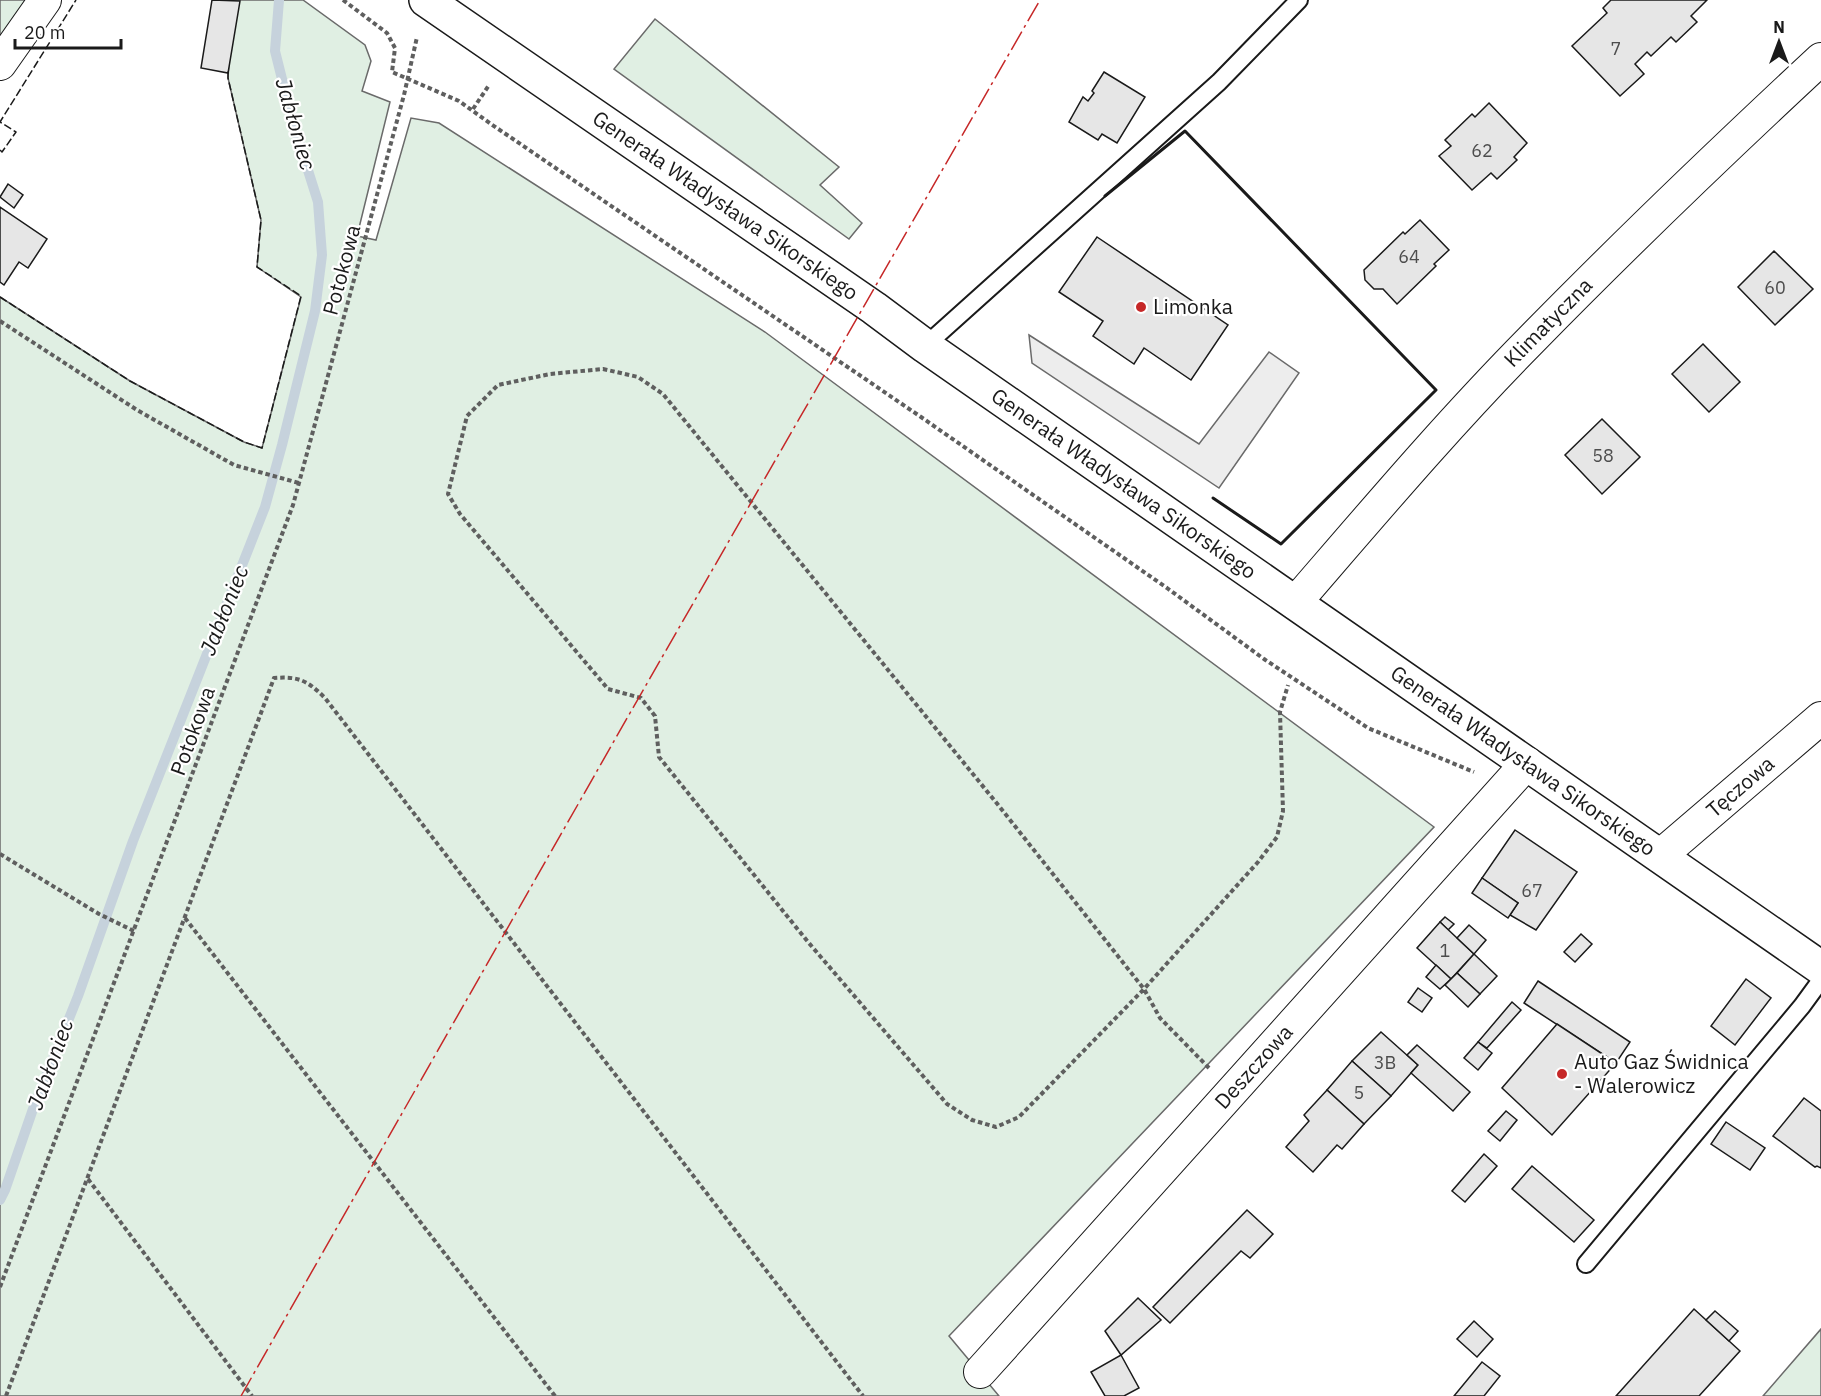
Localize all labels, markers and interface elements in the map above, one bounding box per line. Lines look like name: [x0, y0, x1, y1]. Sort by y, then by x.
scale bar: [15, 12, 122, 50]
north arrow: [1749, 12, 1809, 72]
text: N: [1773, 17, 1785, 37]
text: 20 m: [24, 21, 66, 44]
house number: 7: [1611, 37, 1621, 60]
water label: Jabłoniec: [270, 74, 324, 174]
street label: Generała Władysława Sikorskiego: [587, 104, 864, 306]
house number: 62: [1471, 139, 1493, 162]
street label: Potokowa: [316, 221, 367, 318]
house number: 64: [1398, 245, 1420, 268]
street label: Klimatyczna: [1497, 271, 1598, 373]
house number: 60: [1764, 276, 1786, 299]
place label: Limonka: [1153, 292, 1233, 320]
marker: Limonka: [1134, 300, 1148, 314]
street label: Generała Władysława Sikorskiego: [986, 381, 1262, 585]
house number: 58: [1592, 444, 1614, 467]
water label: Jabłoniec: [192, 560, 255, 659]
street label: Generała Władysława Sikorskiego: [1385, 658, 1661, 862]
street label: Potokowa: [163, 682, 221, 779]
street label: Tęczowa: [1700, 749, 1780, 823]
house number: 67: [1521, 879, 1543, 902]
house number: 1: [1440, 939, 1450, 962]
water label: Jabłoniec: [20, 1014, 79, 1113]
street label: Deszczowa: [1208, 1018, 1298, 1114]
place label: Auto Gaz Świdnica - Walerowicz: [1574, 1047, 1749, 1099]
house number: 3B: [1374, 1051, 1396, 1074]
marker: Auto Gaz Świdnica - Walerowicz: [1555, 1067, 1569, 1081]
house number: 5: [1354, 1081, 1364, 1104]

